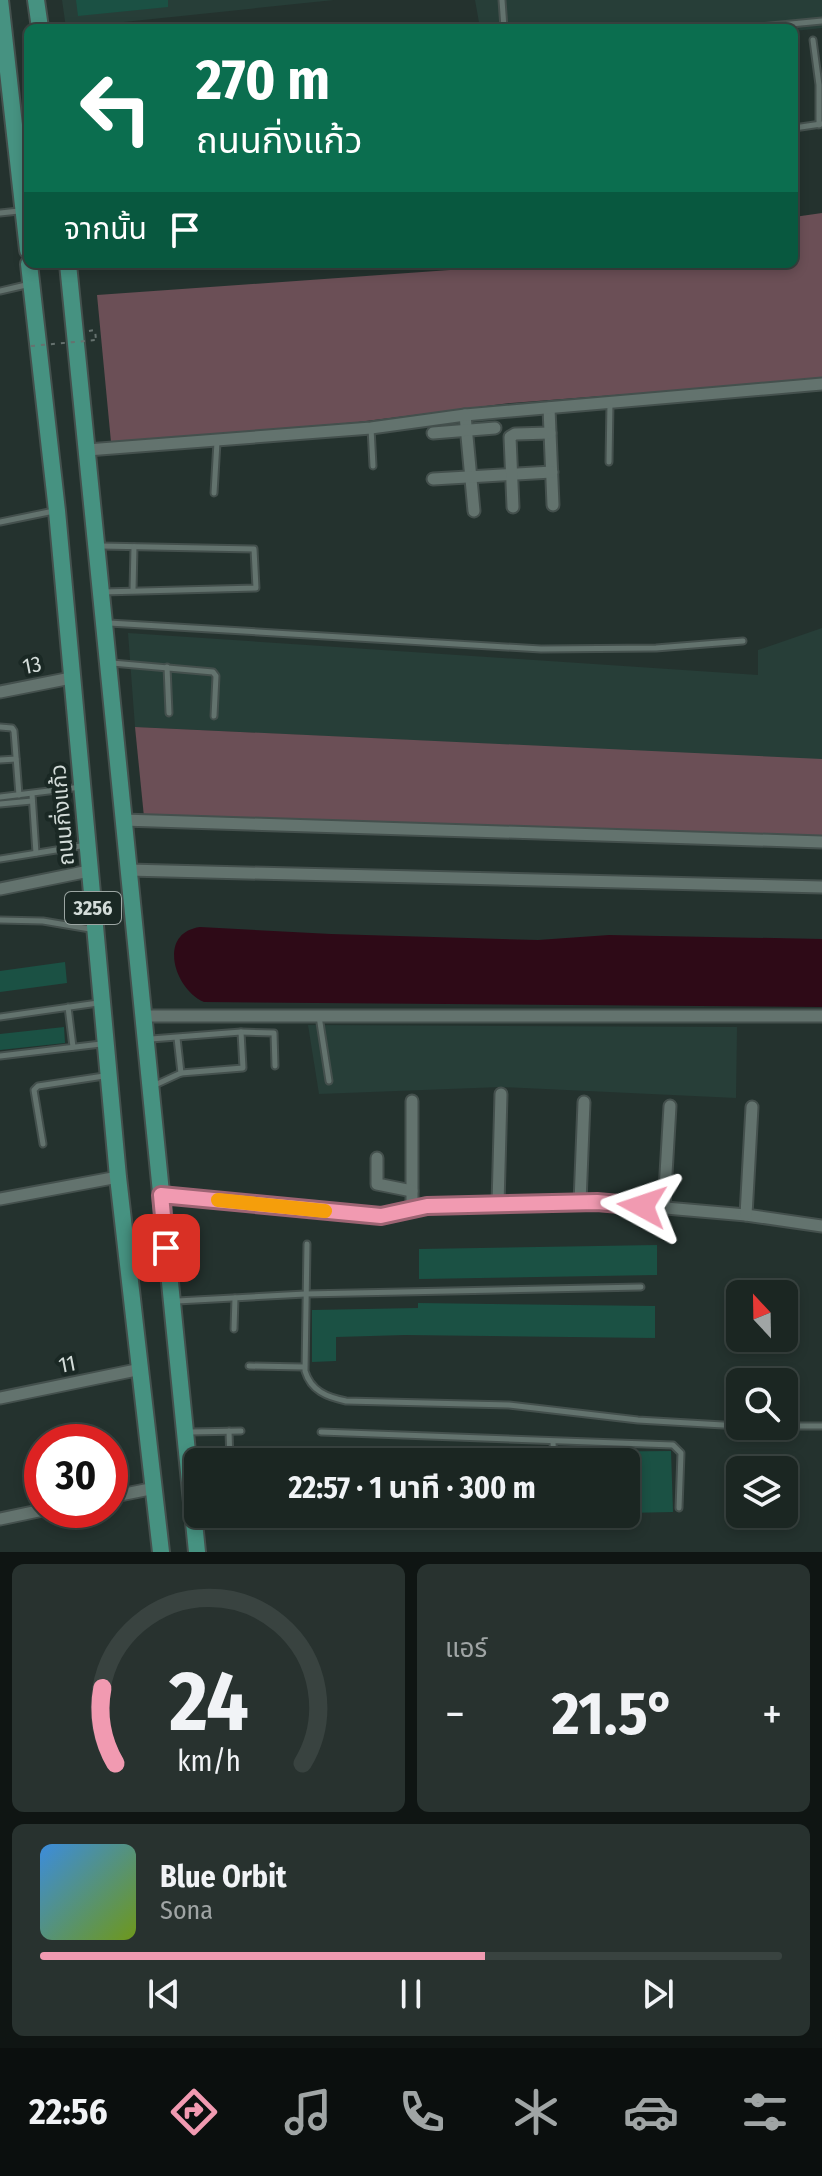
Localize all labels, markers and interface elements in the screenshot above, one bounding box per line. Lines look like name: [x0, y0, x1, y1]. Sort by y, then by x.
text: 270 m: [196, 47, 330, 114]
icon: left: [64, 56, 168, 160]
text: ถนนกิ่งแก้ว: [196, 119, 363, 163]
icon: arrive: [163, 208, 207, 252]
text: จากนั้น: [64, 211, 147, 247]
street label: 13: [20, 650, 44, 680]
street label: ถนนกิ่งแก้ว: [43, 763, 80, 867]
road number: 3256: [65, 892, 121, 924]
position arrow: [600, 1164, 684, 1248]
pin: [132, 1214, 200, 1282]
icon: arrive: [144, 1226, 188, 1270]
north arrow: [726, 1280, 798, 1352]
map controls: [726, 1280, 798, 1528]
street label: 11: [56, 1349, 78, 1379]
button: search: [726, 1368, 798, 1440]
speed limit sign: 30: [24, 1424, 128, 1528]
button: layers: [726, 1456, 798, 1528]
text: 22:57 · 1 นาที · 300 m: [288, 1470, 536, 1506]
text: แอร์: [445, 1633, 487, 1664]
text: 24: [168, 1652, 248, 1752]
text: 21.5°: [552, 1678, 675, 1750]
text: −: [445, 1688, 465, 1741]
text: +: [762, 1688, 782, 1741]
text: km/h: [177, 1744, 240, 1779]
text: Blue Orbit: [160, 1859, 286, 1895]
text: Sona: [160, 1895, 213, 1926]
icon: previous: [142, 1972, 186, 2016]
icon: pause: [389, 1972, 433, 2016]
icon: next: [636, 1972, 680, 2016]
icon: directions: [166, 2084, 222, 2140]
icon: music: [280, 2084, 336, 2140]
icon: phone: [394, 2084, 450, 2140]
icon: climate: [508, 2084, 564, 2140]
icon: car: [623, 2084, 679, 2140]
icon: filters: [737, 2084, 793, 2140]
text: 22:56: [29, 2090, 107, 2134]

